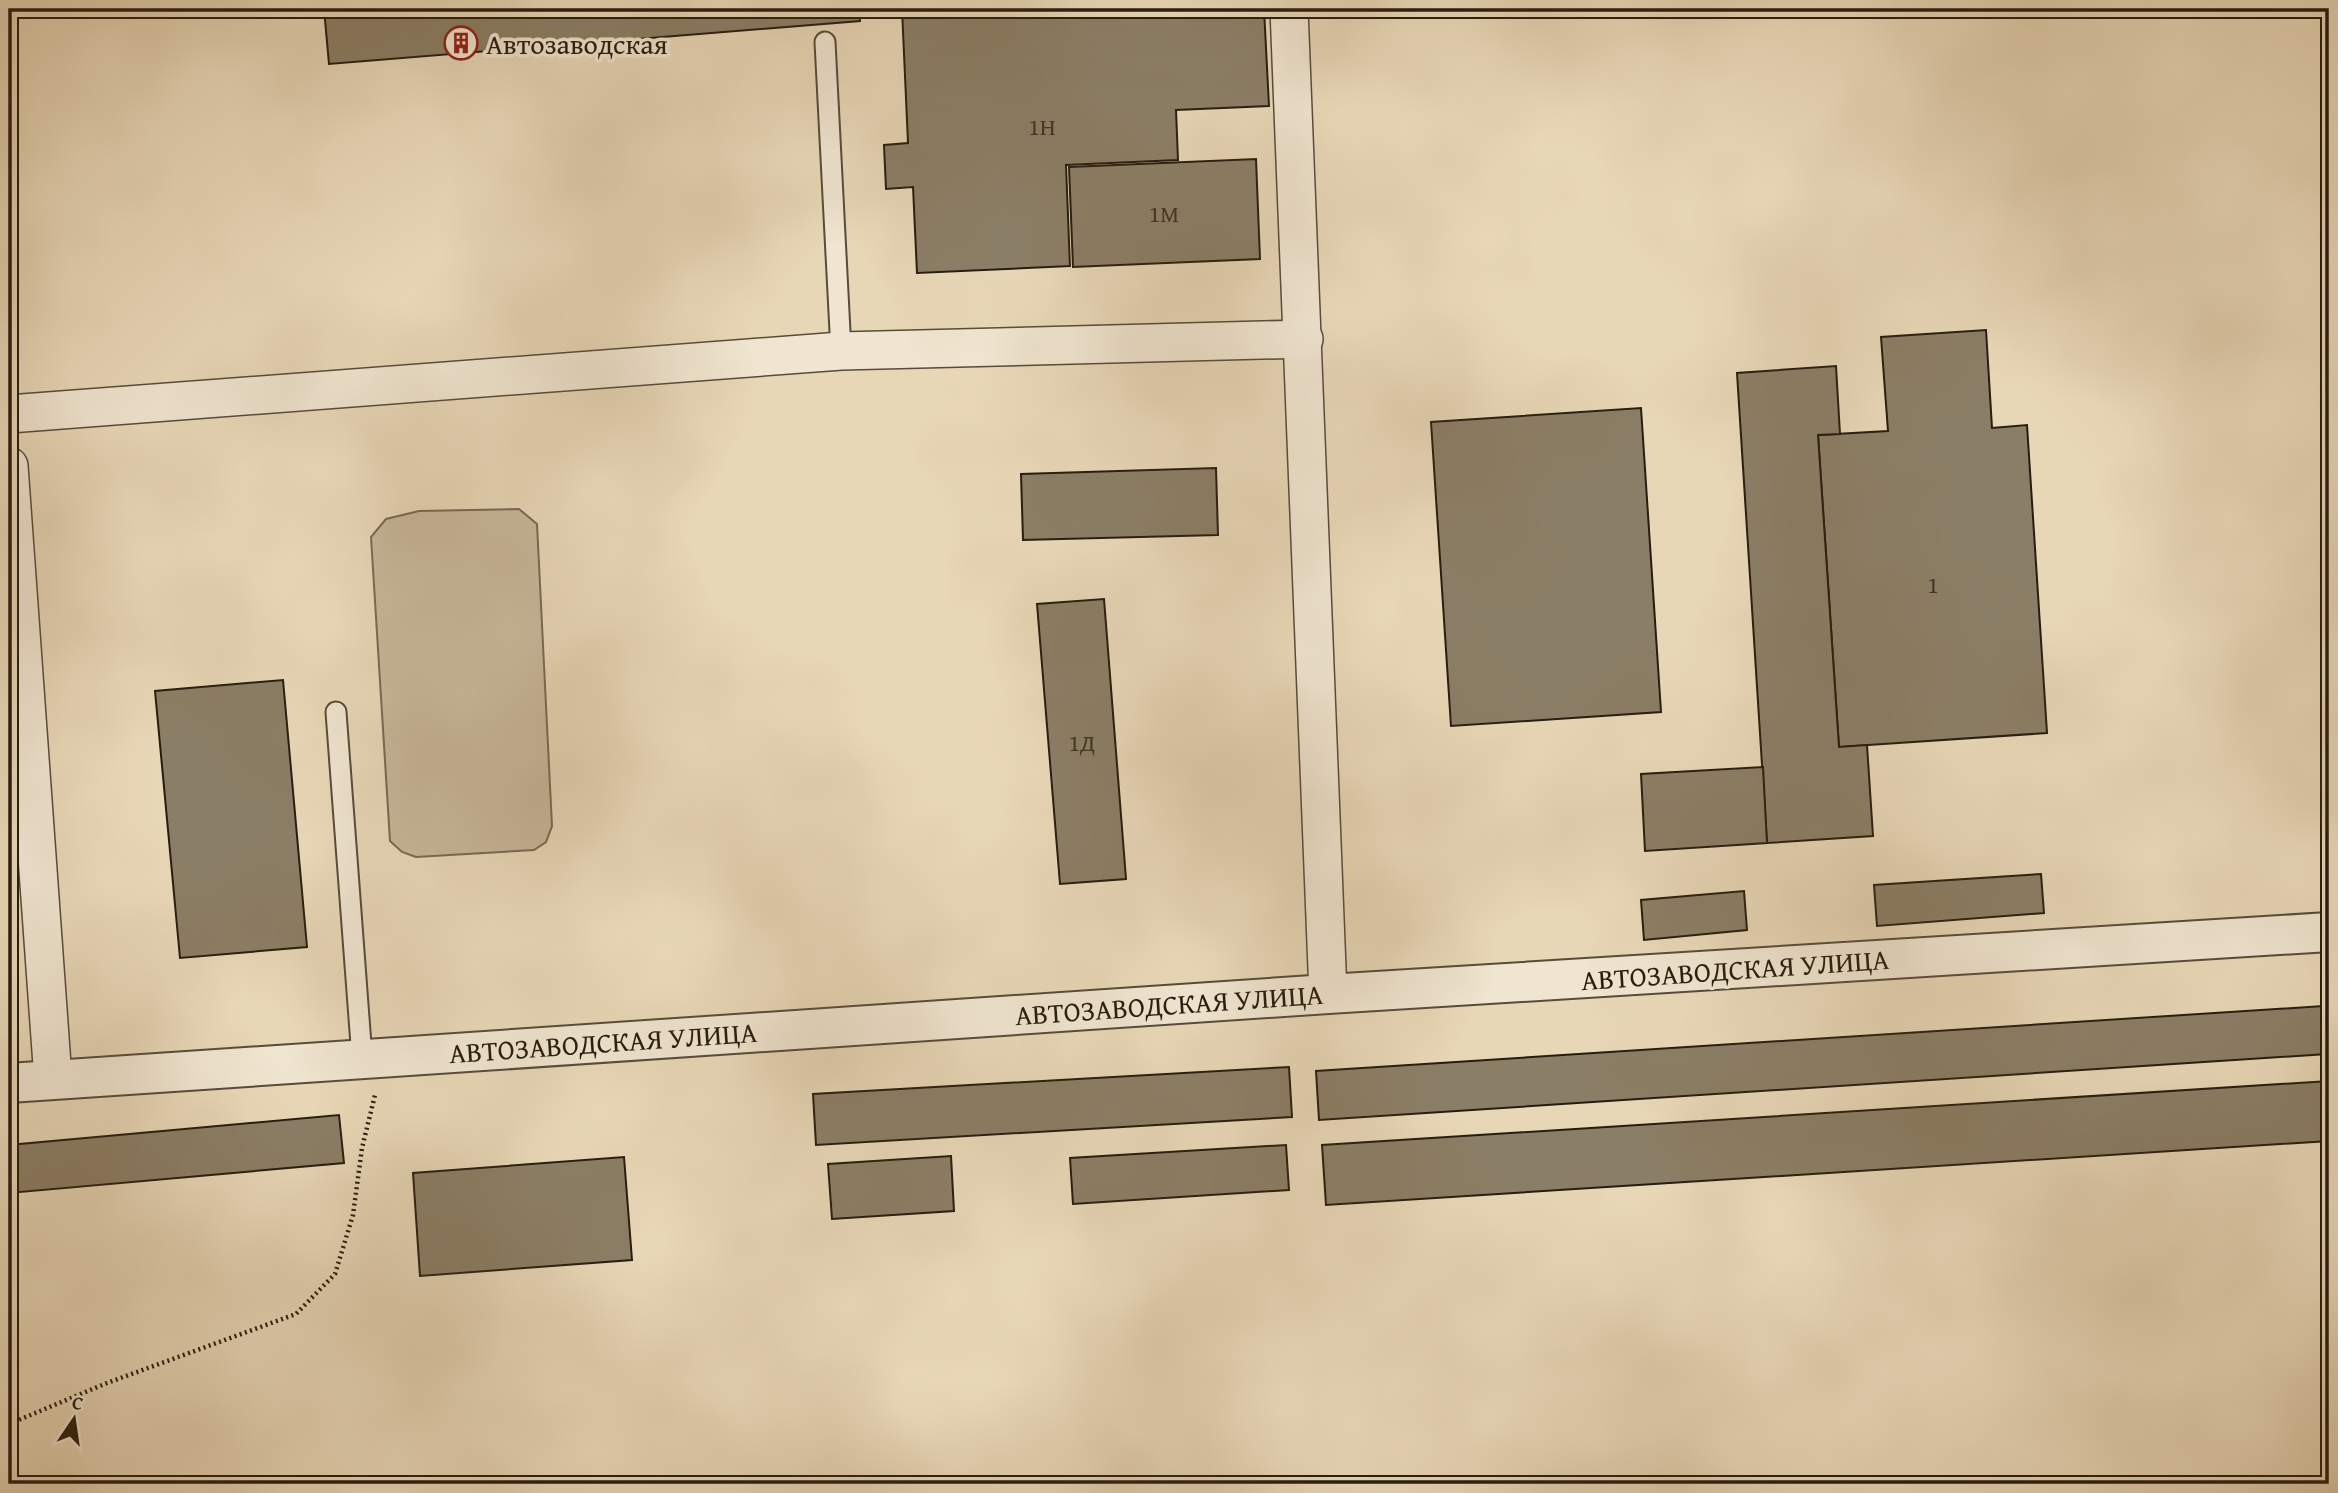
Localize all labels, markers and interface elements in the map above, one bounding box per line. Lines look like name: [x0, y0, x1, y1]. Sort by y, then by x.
place label: Автозаводская: [486, 23, 668, 64]
building icon: Автозаводская: [442, 24, 480, 62]
house number: 1Н: [1028, 109, 1056, 144]
house number: 1М: [1149, 196, 1179, 231]
house number: 1: [1927, 567, 1939, 602]
house number: 1Д: [1069, 725, 1095, 760]
street label: АВТОЗАВОДСКАЯ УЛИЦА: [1580, 938, 1890, 1000]
street label: АВТОЗАВОДСКАЯ УЛИЦА: [1014, 973, 1324, 1035]
street label: АВТОЗАВОДСКАЯ УЛИЦА: [448, 1011, 758, 1073]
north arrow: [38, 1384, 108, 1454]
text: С: [69, 1388, 86, 1417]

